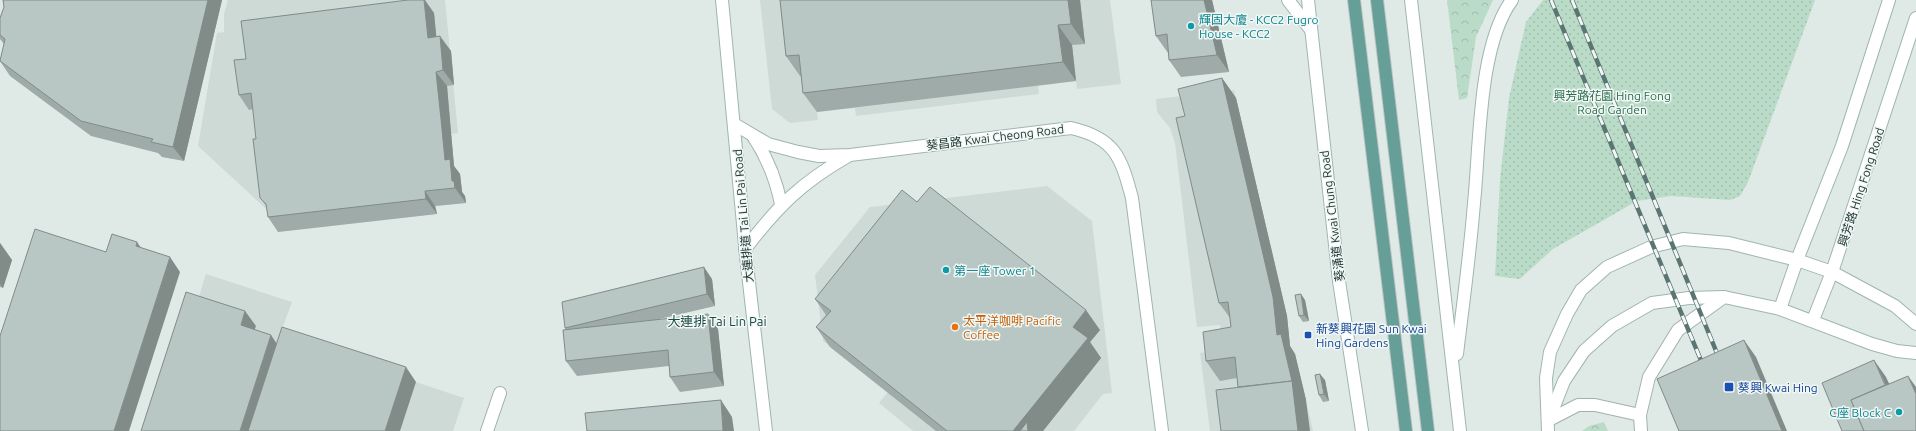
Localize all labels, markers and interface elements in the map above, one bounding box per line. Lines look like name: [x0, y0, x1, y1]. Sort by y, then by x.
place label: 輝固大廈 - KCC2 Fugro House - KCC2: [1199, 13, 1318, 40]
marker: 輝固大廈 - KCC2 Fugro House - KCC2: [1186, 21, 1196, 31]
park label: 興芳路花園 Hing Fong Road Garden: [1553, 89, 1671, 116]
street label: 葵昌路 Kwai Cheong Road: [925, 122, 1065, 152]
street label: 興芳路 Hing Fong Road: [1836, 126, 1886, 248]
street label: 大連排道 Tai Lin Pai Road: [731, 149, 755, 283]
street label: 葵涌道 Kwai Chung Road: [1318, 150, 1346, 282]
place label: 第一座 Tower 1: [954, 264, 1036, 277]
marker: 第一座 Tower 1: [941, 265, 951, 275]
district label: 大連排 Tai Lin Pai: [667, 314, 767, 328]
place label: 太平洋咖啡 Pacific Coffee: [963, 314, 1061, 341]
marker: 太平洋咖啡 Pacific Coffee: [950, 322, 960, 332]
place label: 新葵興花園 Sun Kwai Hing Gardens: [1316, 322, 1427, 349]
marker: 新葵興花園 Sun Kwai Hing Gardens: [1303, 330, 1313, 340]
marker: 葵興 Kwai Hing: [1723, 381, 1735, 393]
place label: 葵興 Kwai Hing: [1738, 381, 1818, 394]
place label: C座 Block C: [1829, 406, 1892, 419]
marker: C座 Block C: [1894, 407, 1904, 417]

